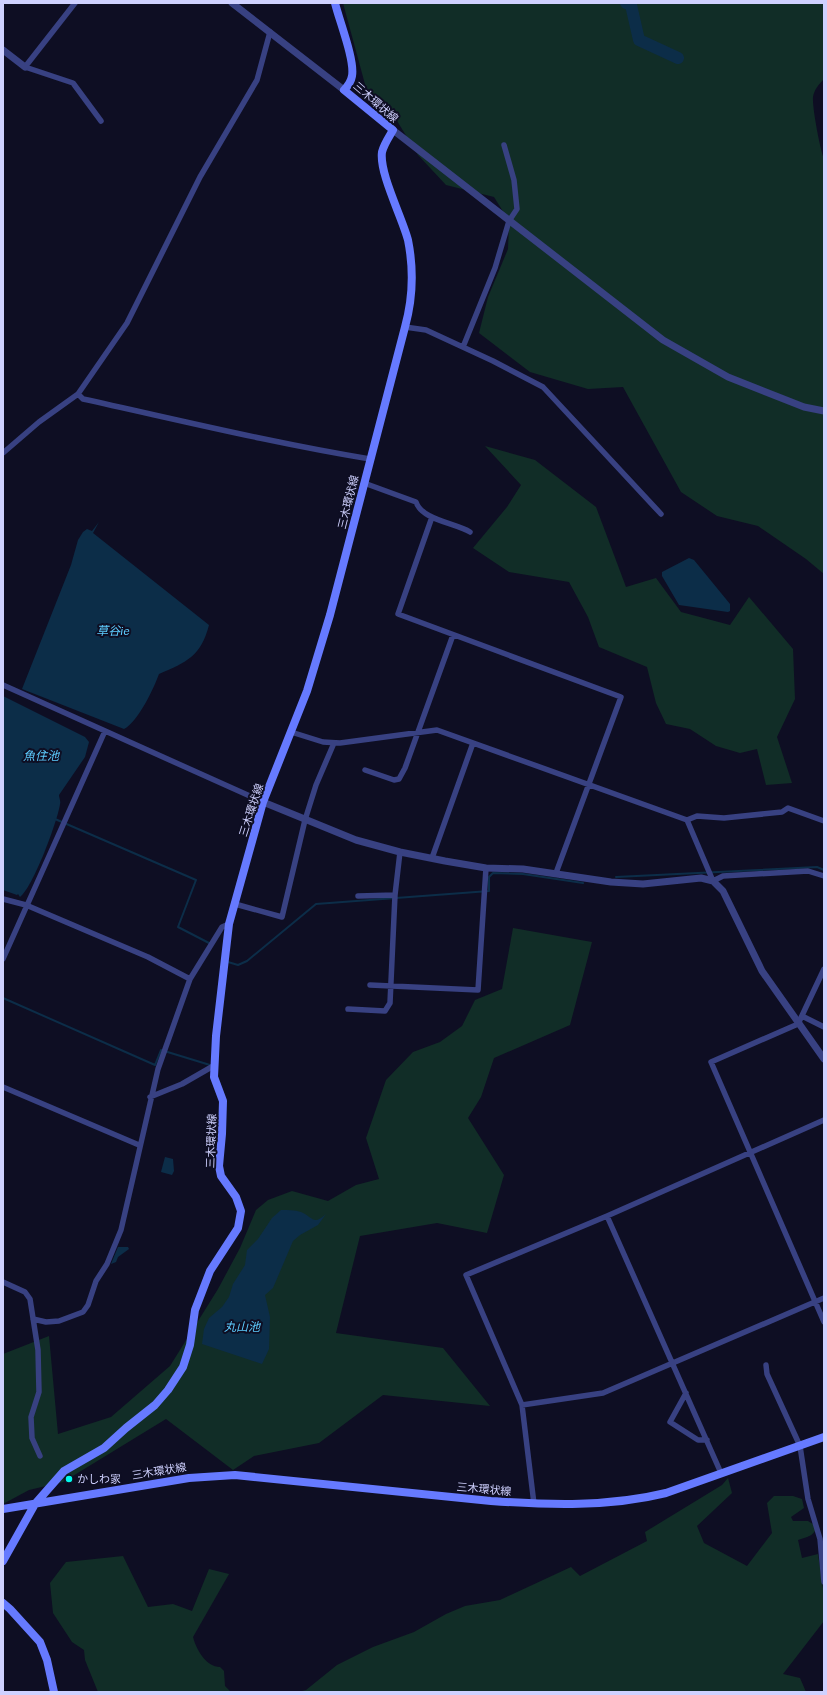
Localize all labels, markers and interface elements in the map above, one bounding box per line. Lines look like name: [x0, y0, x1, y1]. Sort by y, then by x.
street label: 三木環状線: [351, 79, 401, 125]
street label: 三木環状線: [336, 474, 360, 530]
water label: 草谷ie: [96, 624, 130, 638]
water label: 魚住池: [23, 749, 60, 763]
street label: 三木環状線: [237, 782, 265, 838]
street label: 三木環状線: [204, 1113, 218, 1169]
water label: 丸山池: [224, 1320, 261, 1334]
street label: 三木環状線: [131, 1461, 187, 1481]
place label: かしわ家: [77, 1473, 121, 1485]
marker: かしわ家: [64, 1474, 74, 1484]
street label: 三木環状線: [456, 1481, 512, 1497]

